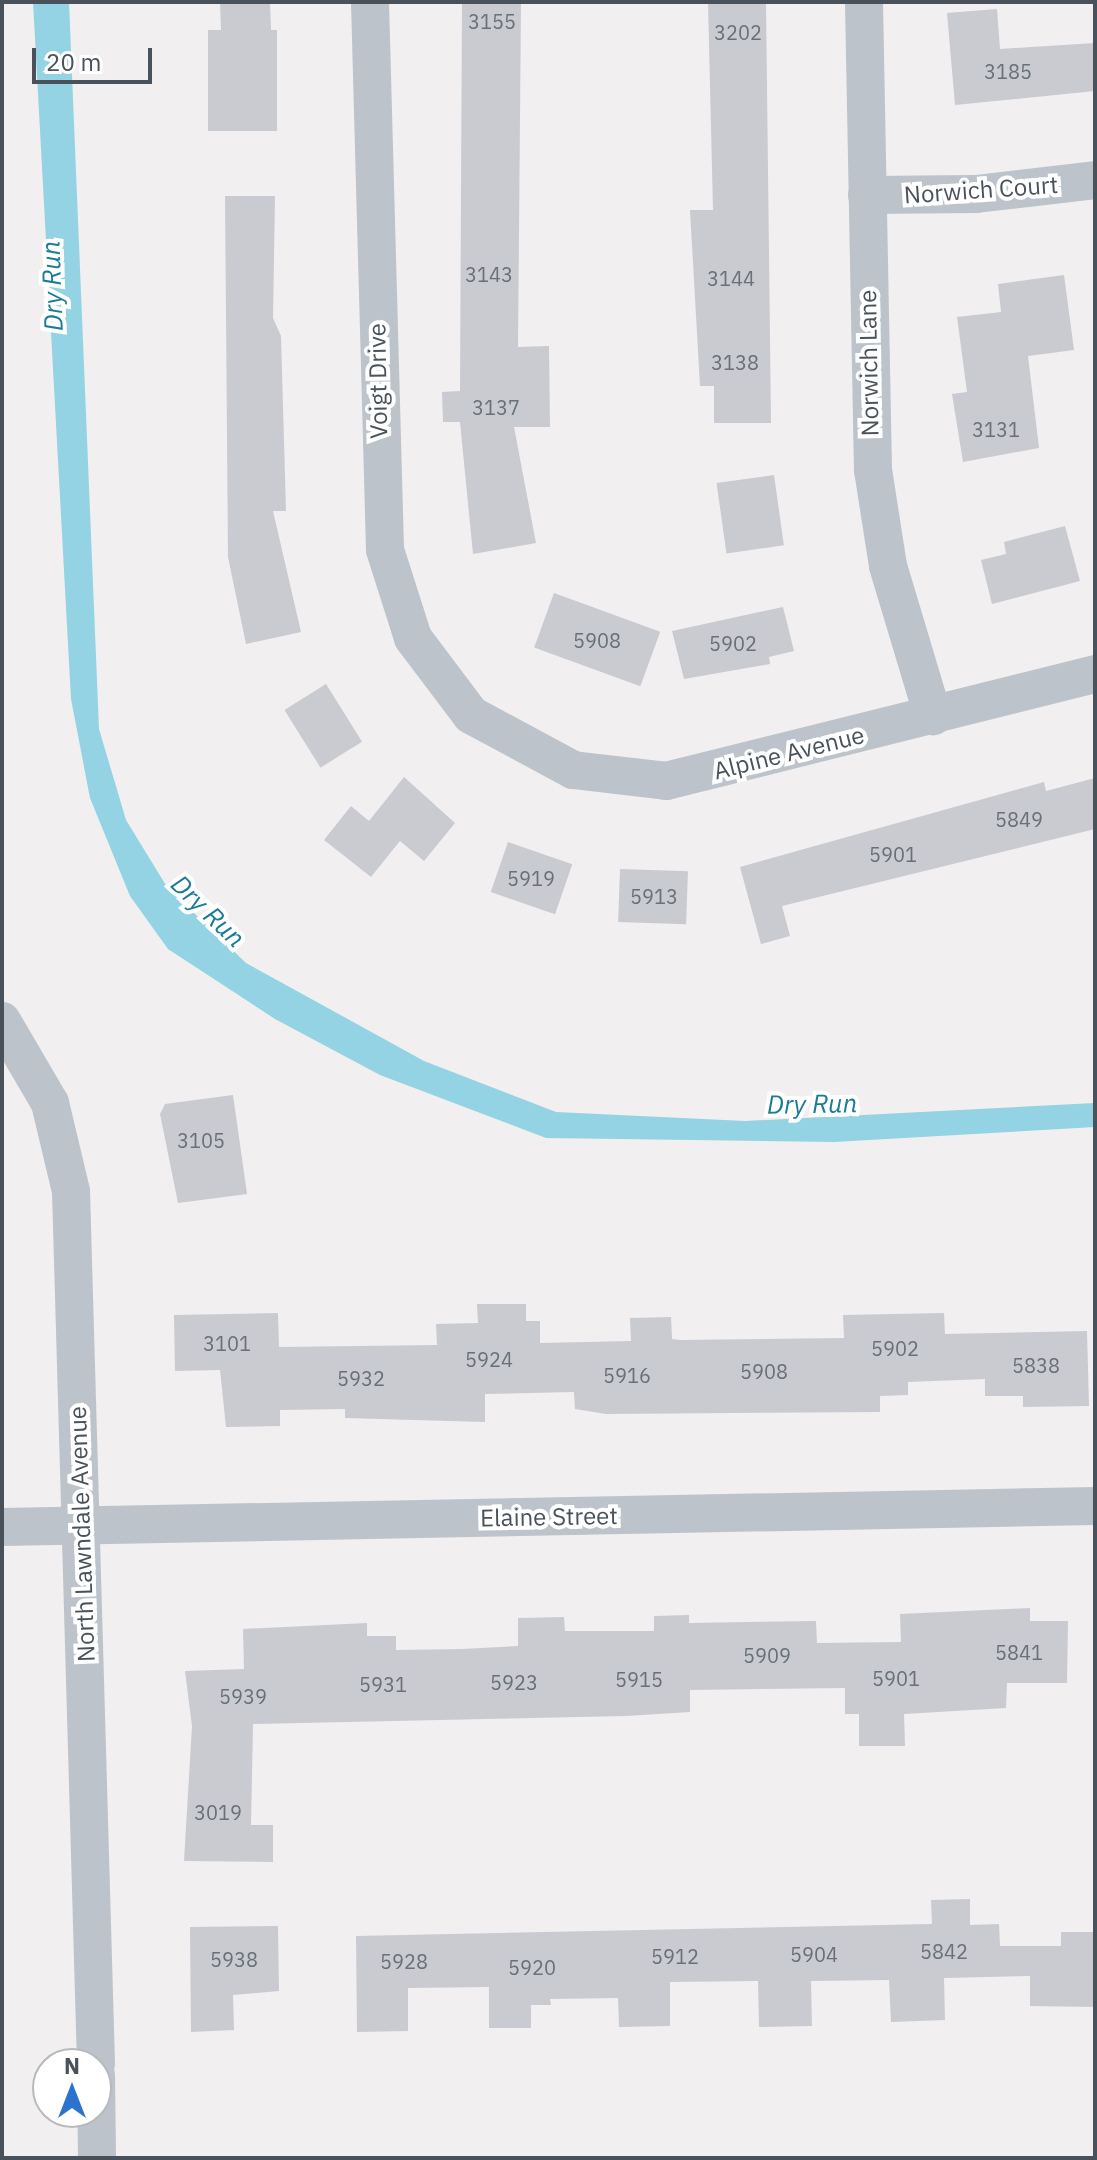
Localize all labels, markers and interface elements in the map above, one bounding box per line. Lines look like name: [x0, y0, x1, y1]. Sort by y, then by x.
house number: 3155: [468, 9, 516, 33]
house number: 3202: [714, 20, 762, 44]
scale bar: [36, 32, 156, 82]
text: 20 m: [46, 46, 101, 78]
house number: 3185: [984, 59, 1032, 83]
street label: Norwich Court: [903, 170, 1059, 210]
water label: Dry Run: [35, 240, 69, 332]
house number: 3143: [465, 262, 513, 286]
house number: 3144: [707, 266, 755, 290]
street label: Norwich Lane: [853, 289, 885, 437]
street label: Voigt Drive: [363, 323, 393, 439]
house number: 3138: [711, 350, 759, 374]
house number: 3137: [472, 395, 520, 419]
house number: 3131: [972, 417, 1020, 441]
house number: 5908: [573, 628, 621, 652]
house number: 5902: [709, 631, 757, 655]
street label: Alpine Avenue: [711, 720, 867, 786]
house number: 5849: [995, 807, 1043, 831]
house number: 5901: [869, 842, 917, 866]
house number: 5919: [507, 866, 555, 890]
water label: Dry Run: [165, 868, 251, 954]
house number: 5913: [630, 884, 678, 908]
water label: Dry Run: [767, 1088, 857, 1120]
house number: 3105: [177, 1128, 225, 1152]
house number: 3101: [203, 1331, 251, 1355]
house number: 5902: [871, 1336, 919, 1360]
house number: 5924: [465, 1347, 513, 1371]
house number: 5838: [1012, 1353, 1060, 1377]
house number: 5908: [740, 1359, 788, 1383]
house number: 5916: [603, 1363, 651, 1387]
house number: 5932: [337, 1366, 385, 1390]
street label: North Lawndale Avenue: [63, 1406, 101, 1662]
street label: Elaine Street: [480, 1501, 618, 1533]
house number: 5841: [995, 1640, 1043, 1664]
house number: 5909: [743, 1643, 791, 1667]
house number: 5901: [872, 1666, 920, 1690]
house number: 5915: [615, 1667, 663, 1691]
house number: 5923: [490, 1670, 538, 1694]
house number: 5931: [359, 1672, 407, 1696]
house number: 5939: [219, 1684, 267, 1708]
house number: 3019: [194, 1800, 242, 1824]
house number: 5842: [920, 1939, 968, 1963]
house number: 5904: [790, 1942, 838, 1966]
house number: 5912: [651, 1944, 699, 1968]
house number: 5938: [210, 1947, 258, 1971]
house number: 5928: [380, 1949, 428, 1973]
house number: 5920: [508, 1955, 556, 1979]
north arrow: [32, 2048, 112, 2128]
text: N: [64, 2051, 80, 2080]

